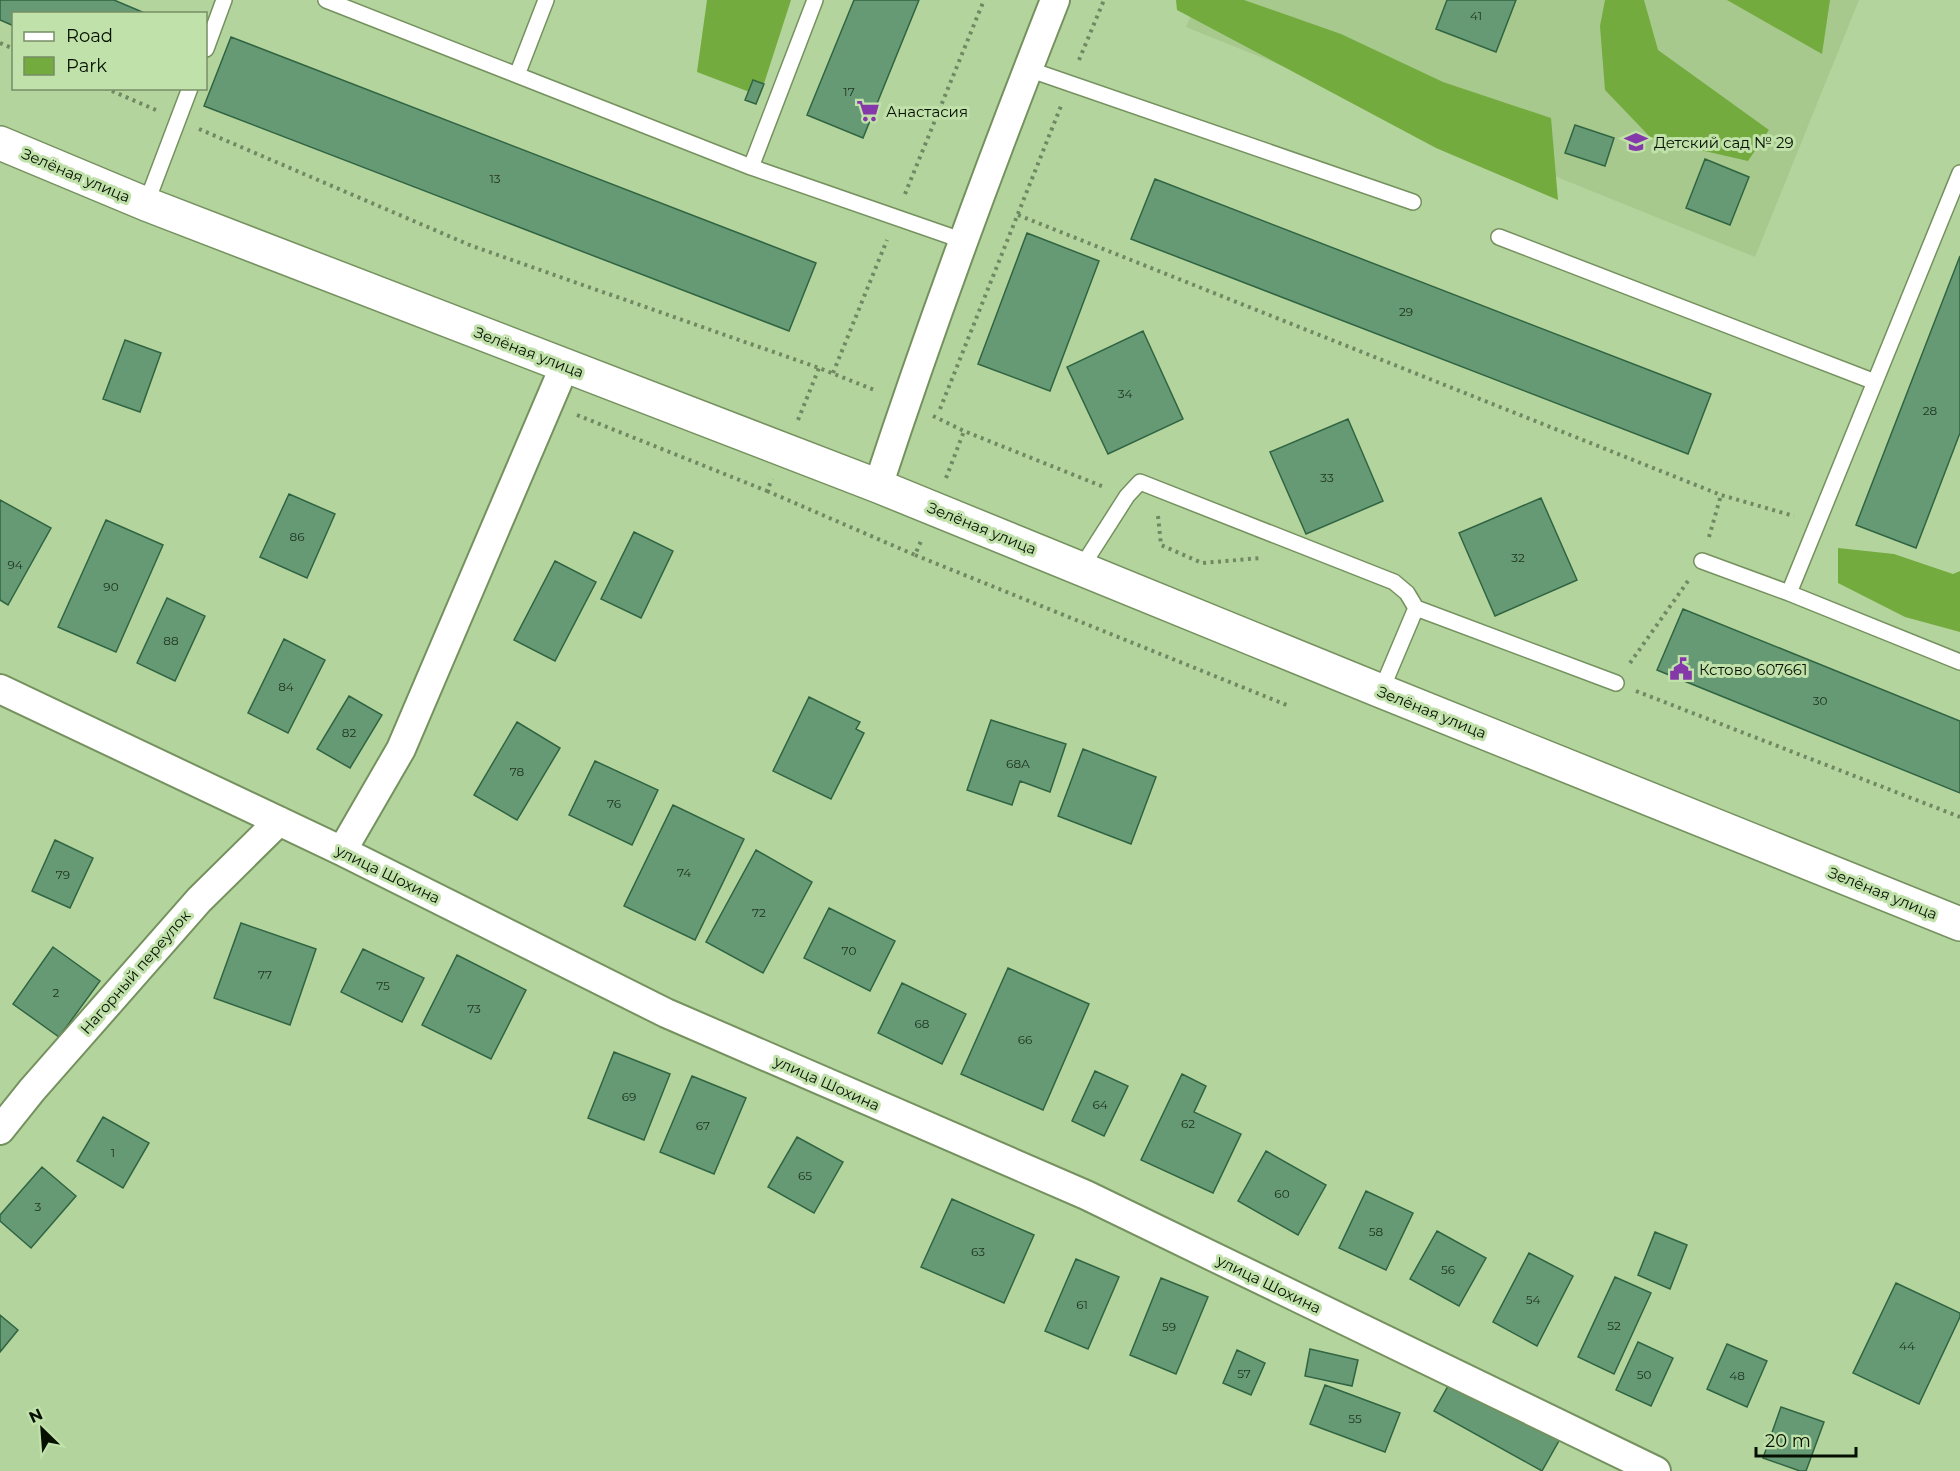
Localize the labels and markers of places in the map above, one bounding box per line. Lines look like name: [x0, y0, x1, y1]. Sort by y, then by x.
supermarket icon: Анастасия: [855, 98, 881, 124]
place label: Анастасия: [886, 102, 968, 121]
school or university icon: Детский сад № 29: [1623, 129, 1649, 155]
place label: Детский сад № 29: [1654, 133, 1794, 152]
public building icon: Кстово 607661: [1668, 656, 1694, 682]
place label: Кстово 607661: [1699, 660, 1807, 679]

